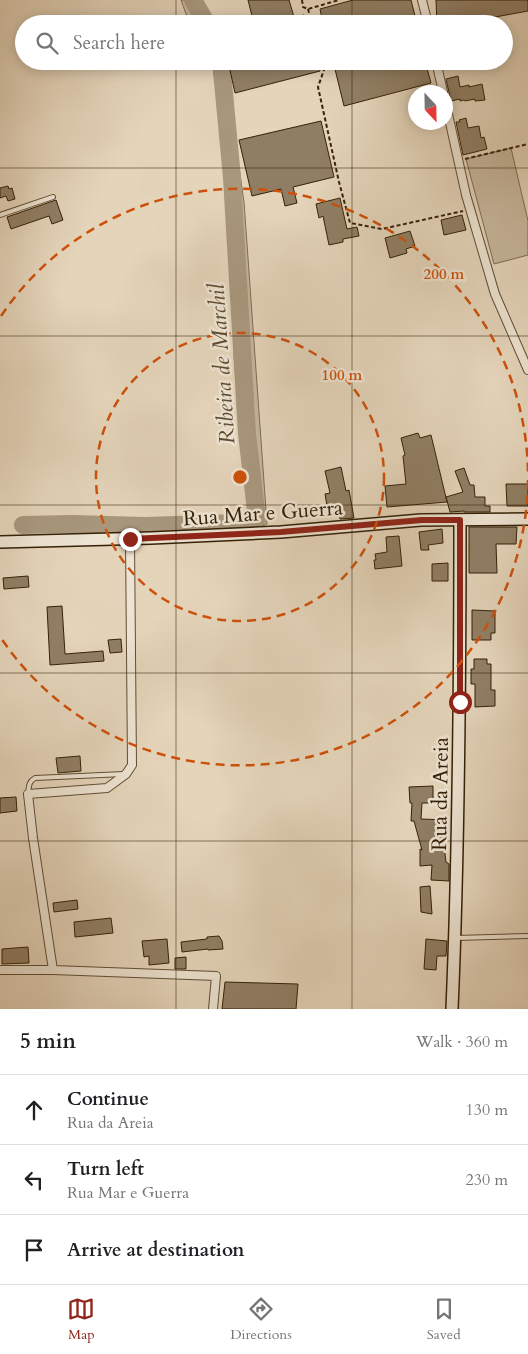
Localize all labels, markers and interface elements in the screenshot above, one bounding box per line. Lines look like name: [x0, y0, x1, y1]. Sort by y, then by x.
search box: [15, 15, 513, 70]
icon: search: [33, 29, 61, 57]
text: Search here: [73, 30, 165, 56]
north arrow: [408, 85, 453, 130]
text: 200 m: [424, 264, 465, 284]
water label: Ribeira de Marchil: [201, 282, 243, 445]
text: 100 m: [322, 365, 363, 385]
centre of rings: [231, 468, 249, 486]
street label: Rua Mar e Guerra: [182, 493, 344, 534]
route end: [119, 528, 142, 551]
route start: [449, 691, 472, 714]
street label: Rua da Areia: [425, 737, 456, 851]
text: 5 min: [20, 1027, 76, 1056]
text: Walk · 360 m: [416, 1031, 508, 1053]
text: Continue: [67, 1086, 149, 1112]
icon: ahead: [20, 1096, 48, 1124]
text: 130 m: [466, 1099, 508, 1121]
text: Rua da Areia: [67, 1112, 154, 1134]
text: Turn left: [67, 1156, 144, 1182]
icon: left: [20, 1166, 48, 1194]
text: 230 m: [466, 1169, 508, 1191]
text: Rua Mar e Guerra: [67, 1182, 189, 1204]
icon: arrive: [20, 1236, 48, 1264]
text: Arrive at destination: [67, 1237, 244, 1263]
tab: Map: [67, 1295, 95, 1344]
tab: Directions: [230, 1295, 292, 1344]
tab: Saved: [427, 1295, 461, 1344]

